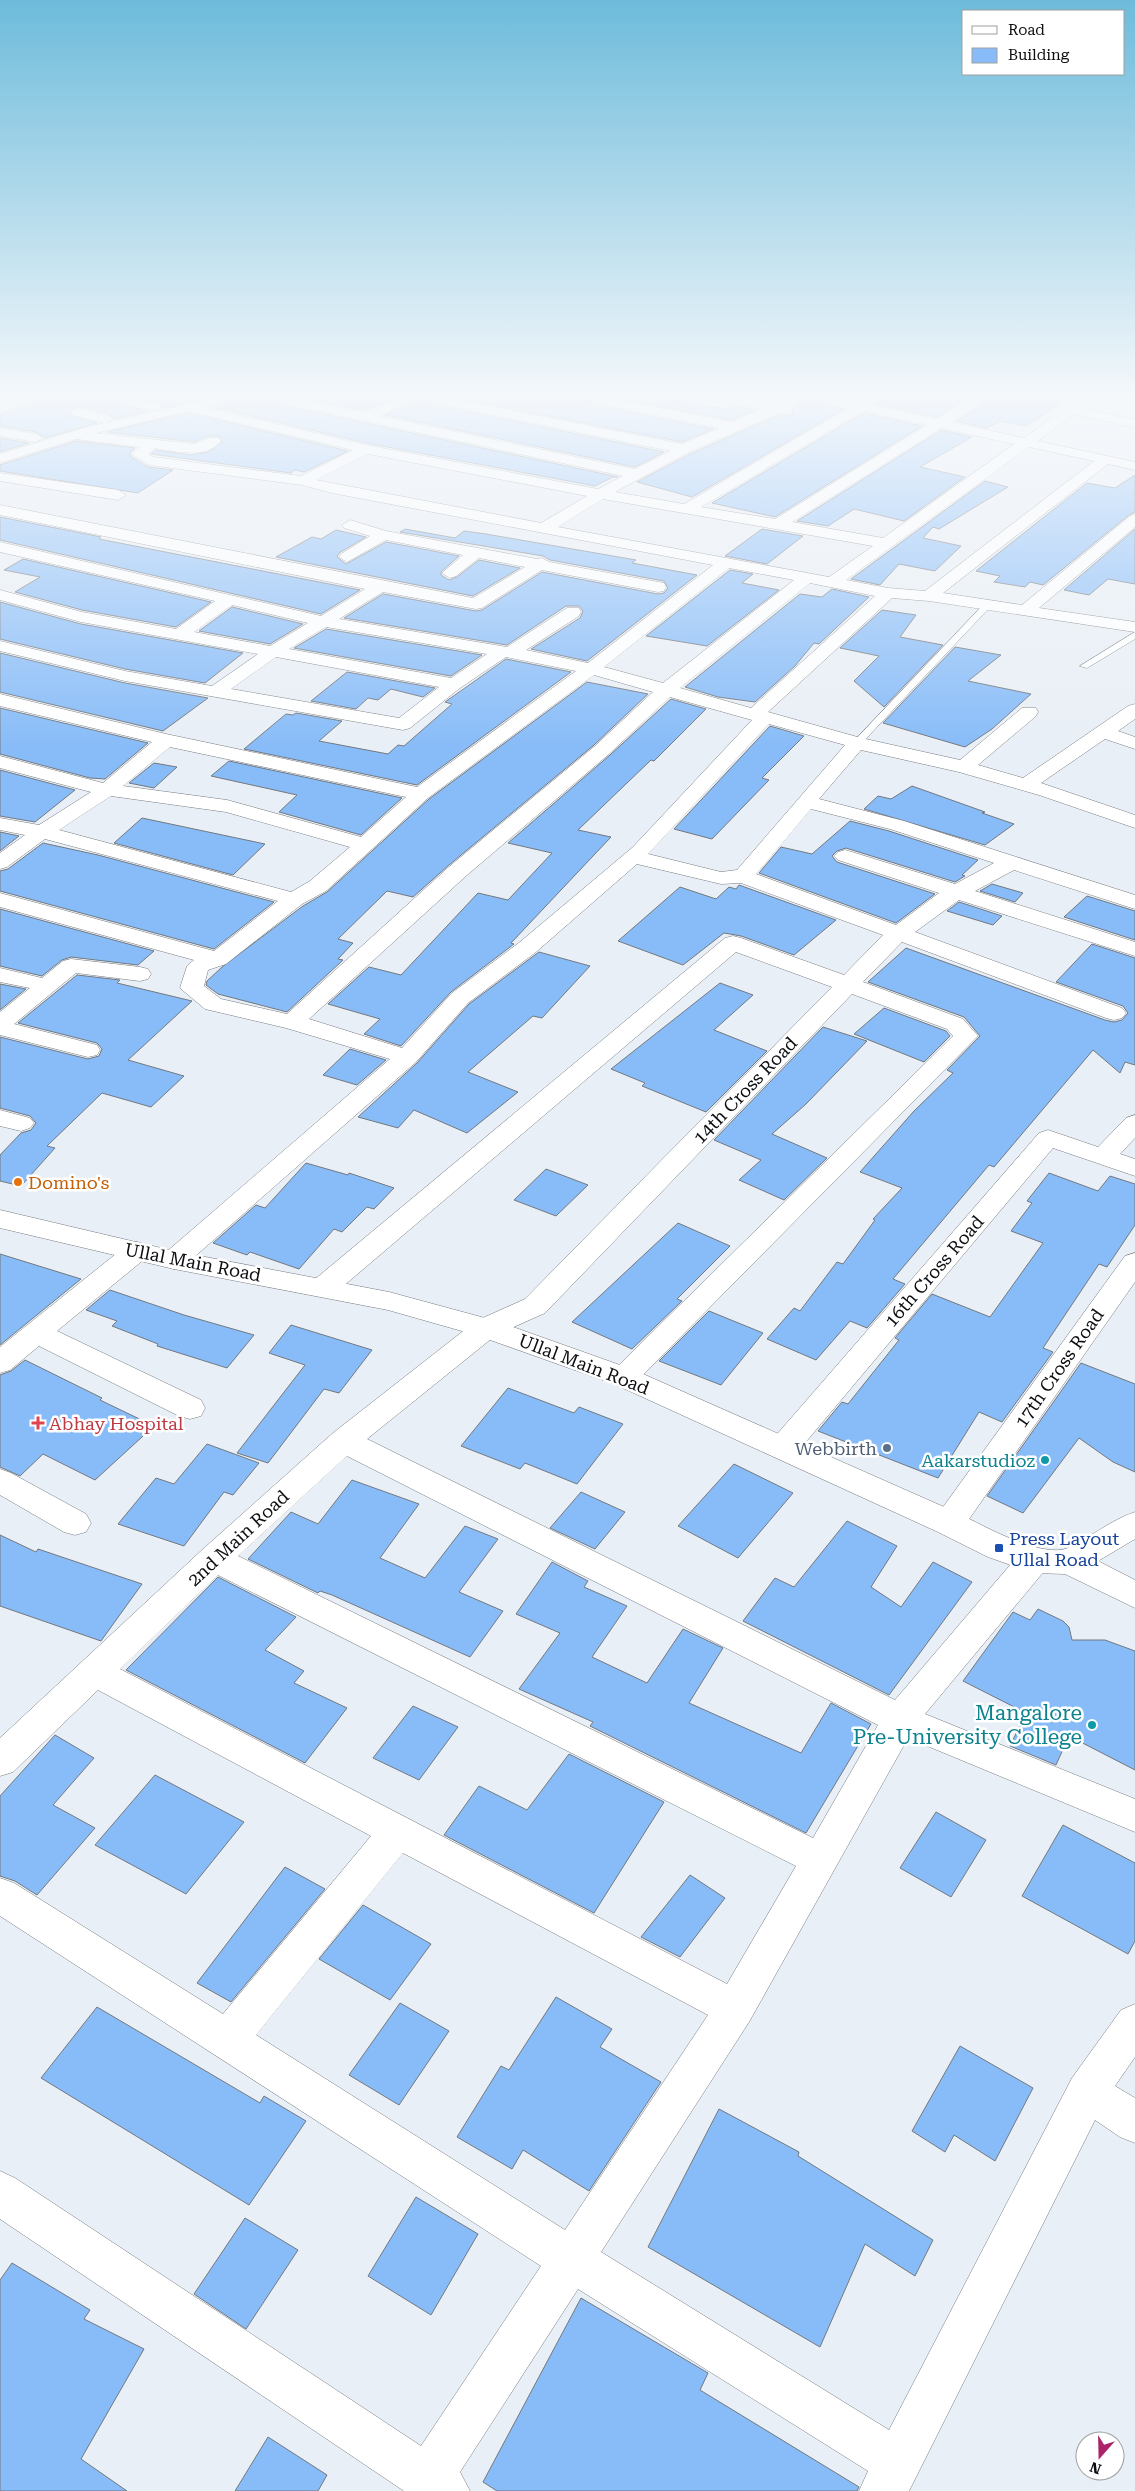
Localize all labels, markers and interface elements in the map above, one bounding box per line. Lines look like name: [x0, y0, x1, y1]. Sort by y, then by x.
legend: [962, 10, 1125, 75]
text: Road: [1008, 21, 1045, 39]
text: Building: [1008, 46, 1070, 64]
street label: 14th Cross Road: [689, 1032, 802, 1148]
place label: Domino's: [28, 1172, 109, 1193]
marker: Domino's: [12, 1176, 24, 1188]
street label: 16th Cross Road: [880, 1211, 988, 1331]
street label: Ullal Main Road: [123, 1238, 263, 1286]
street label: 17th Cross Road: [1010, 1304, 1108, 1431]
street label: Ullal Main Road: [516, 1329, 653, 1399]
place label: Abhay Hospital: [49, 1413, 184, 1434]
marker: Abhay Hospital: [31, 1416, 45, 1430]
place label: Webbirth: [795, 1438, 877, 1459]
marker: Webbirth: [881, 1442, 893, 1454]
place label: Aakarstudioz: [922, 1450, 1036, 1471]
marker: Aakarstudioz: [1039, 1454, 1051, 1466]
street label: 2nd Main Road: [183, 1485, 293, 1590]
place label: Press Layout Ullal Road: [1009, 1528, 1119, 1570]
marker: Press Layout Ullal Road: [993, 1542, 1005, 1554]
place label: Mangalore Pre-University College: [853, 1701, 1082, 1749]
marker: Mangalore Pre-University College: [1086, 1719, 1098, 1731]
north arrow: [1075, 2431, 1125, 2481]
text: N: [1088, 2459, 1103, 2478]

